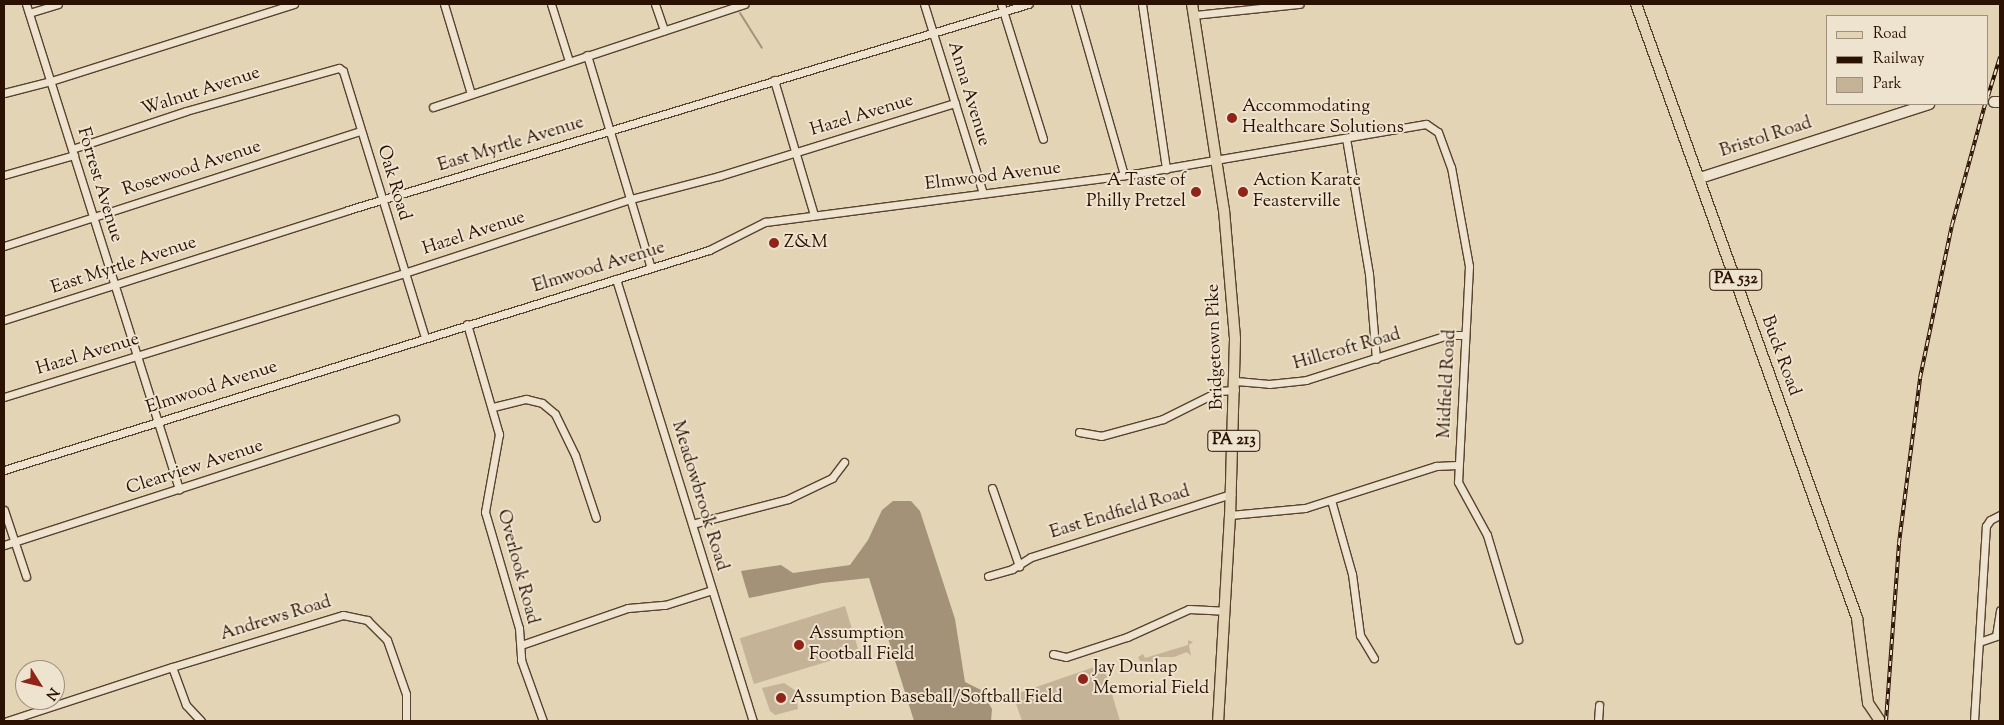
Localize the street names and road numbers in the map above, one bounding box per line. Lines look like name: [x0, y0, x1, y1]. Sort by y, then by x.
street label: Anna Avenue: [942, 39, 994, 149]
street label: Walnut Avenue: [139, 63, 263, 121]
street label: Hazel Avenue: [808, 90, 916, 142]
street label: East Myrtle Avenue: [435, 113, 587, 177]
street label: Bristol Road: [1717, 113, 1815, 163]
street label: Forrest Avenue: [71, 125, 127, 245]
street label: Rosewood Avenue: [120, 136, 264, 202]
street label: Oak Road: [371, 143, 415, 223]
street label: Elmwood Avenue: [924, 158, 1062, 196]
street label: Hazel Avenue: [420, 207, 528, 261]
street label: East Myrtle Avenue: [49, 232, 199, 300]
street label: Elmwood Avenue: [530, 238, 668, 298]
road number: PA 532: [1708, 266, 1764, 294]
street label: Bridgetown Pike: [1203, 283, 1229, 411]
street label: Buck Road: [1756, 313, 1804, 399]
street label: Hillcroft Road: [1291, 324, 1403, 376]
street label: Hazel Avenue: [34, 329, 142, 381]
street label: Midfield Road: [1434, 329, 1462, 439]
street label: Elmwood Avenue: [144, 357, 280, 419]
street label: Meadowbrook Road: [666, 418, 732, 574]
road number: PA 213: [1206, 428, 1262, 454]
street label: Clearview Avenue: [124, 436, 266, 500]
street label: East Endfield Road: [1047, 481, 1193, 545]
street label: Overlook Road: [491, 507, 543, 627]
street label: Andrews Road: [218, 592, 334, 646]

